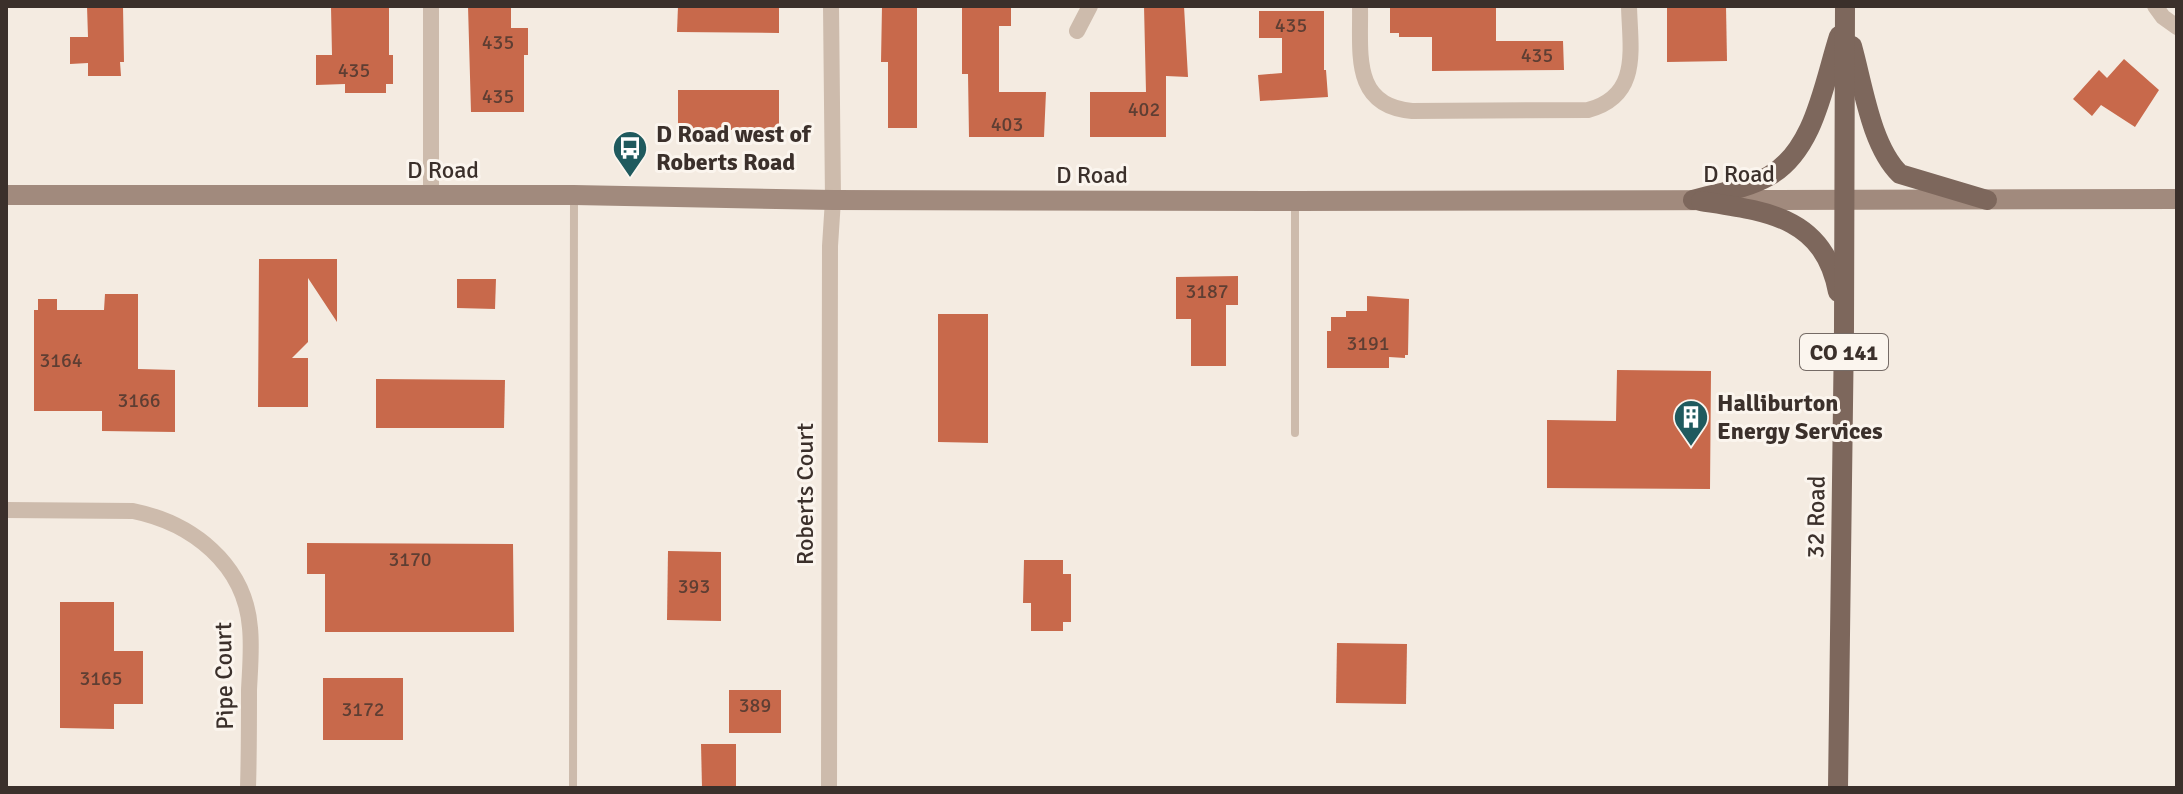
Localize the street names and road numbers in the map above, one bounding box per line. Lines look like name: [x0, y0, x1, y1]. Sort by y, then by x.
street label: D Road: [407, 155, 479, 185]
street label: D Road: [1703, 159, 1775, 189]
street label: D Road: [1056, 160, 1128, 190]
road number: CO 141: [1800, 334, 1888, 370]
street label: Roberts Court: [790, 423, 820, 565]
street label: 32 Road: [1800, 475, 1832, 559]
street label: Pipe Court: [208, 622, 240, 730]

